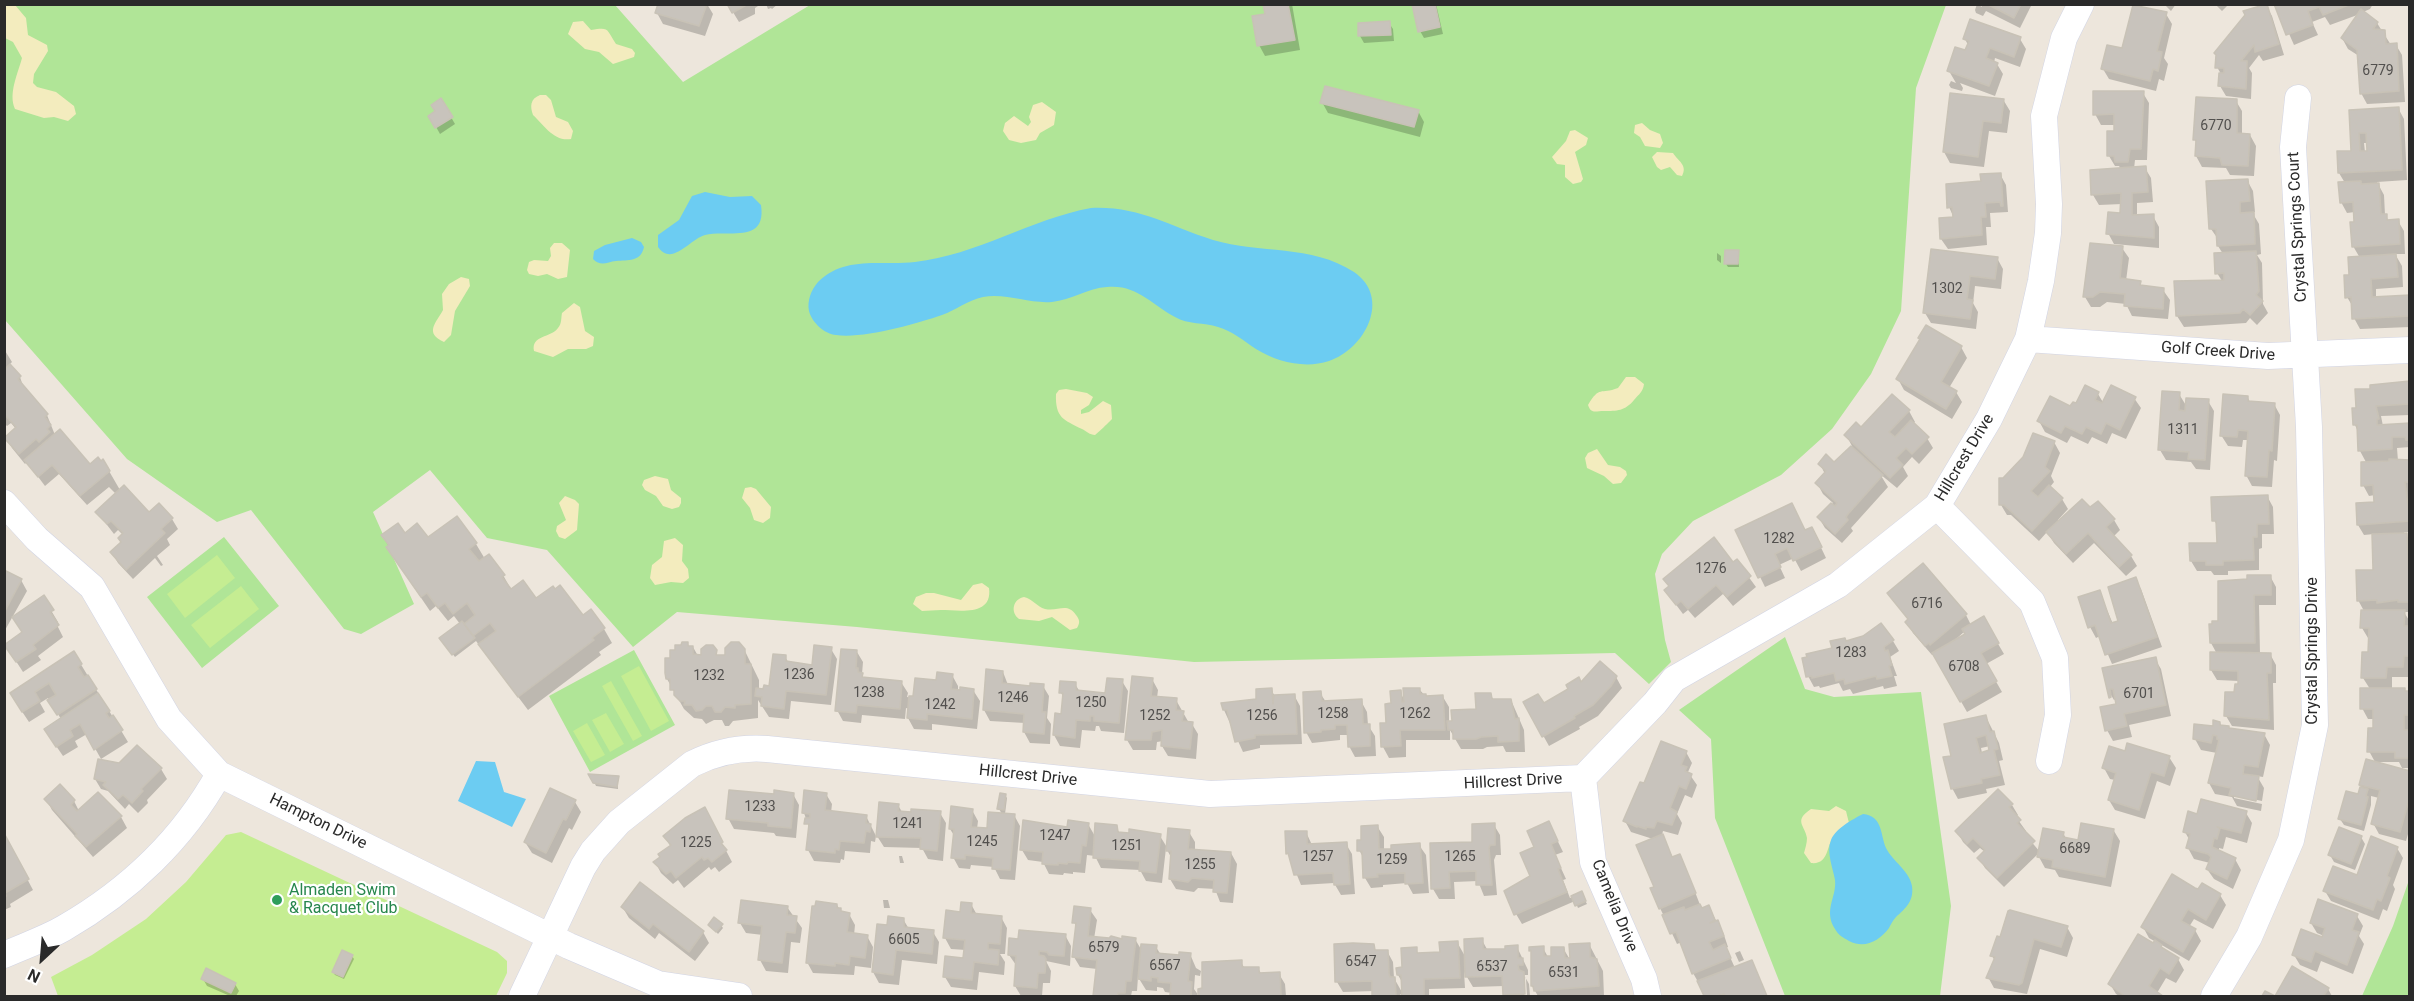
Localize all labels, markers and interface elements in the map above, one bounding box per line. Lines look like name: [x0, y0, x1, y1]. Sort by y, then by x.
house number: 6779: [2362, 63, 2394, 79]
house number: 6770: [2200, 118, 2232, 134]
street label: Crystal Springs Court: [2284, 151, 2312, 303]
house number: 1302: [1931, 281, 1963, 297]
street label: Golf Creek Drive: [2160, 338, 2276, 366]
street label: Hillcrest Drive: [1931, 411, 1999, 505]
house number: 1311: [2167, 422, 2199, 438]
house number: 1282: [1763, 531, 1795, 547]
house number: 1276: [1695, 561, 1727, 577]
street label: Crystal Springs Drive: [2303, 577, 2323, 725]
house number: 6716: [1911, 596, 1943, 612]
house number: 1283: [1835, 645, 1867, 661]
house number: 6708: [1948, 659, 1980, 675]
house number: 1236: [783, 667, 815, 683]
house number: 1232: [693, 668, 725, 684]
house number: 1238: [853, 685, 885, 701]
house number: 6701: [2123, 686, 2155, 702]
house number: 1246: [997, 690, 1029, 706]
house number: 1250: [1075, 695, 1107, 711]
house number: 1242: [924, 697, 956, 713]
house number: 1258: [1317, 706, 1349, 722]
house number: 1262: [1399, 706, 1431, 722]
house number: 1252: [1139, 708, 1171, 724]
house number: 1256: [1246, 708, 1278, 724]
street label: Hillcrest Drive: [978, 761, 1078, 791]
street label: Hillcrest Drive: [1463, 770, 1563, 794]
street label: Hampton Drive: [266, 790, 370, 854]
house number: 1233: [744, 799, 776, 815]
house number: 1241: [892, 816, 924, 832]
house number: 1247: [1039, 828, 1071, 844]
house number: 1245: [966, 834, 998, 850]
house number: 1225: [680, 835, 712, 851]
house number: 1251: [1111, 838, 1143, 854]
house number: 6689: [2059, 841, 2091, 857]
house number: 1257: [1302, 849, 1334, 865]
house number: 1265: [1444, 849, 1476, 865]
house number: 1259: [1376, 852, 1408, 868]
house number: 1255: [1184, 857, 1216, 873]
street label: Camelia Drive: [1587, 857, 1641, 955]
place label: Almaden Swim & Racquet Club: [289, 881, 398, 919]
marker: Almaden Swim & Racquet Club: [270, 893, 284, 907]
north arrow: [12, 929, 72, 989]
house number: 6605: [888, 932, 920, 948]
house number: 6579: [1088, 940, 1120, 956]
house number: 6547: [1345, 954, 1377, 970]
house number: 6567: [1149, 958, 1181, 974]
house number: 6537: [1476, 959, 1508, 975]
text: N: [25, 965, 43, 987]
house number: 6531: [1548, 965, 1580, 981]

